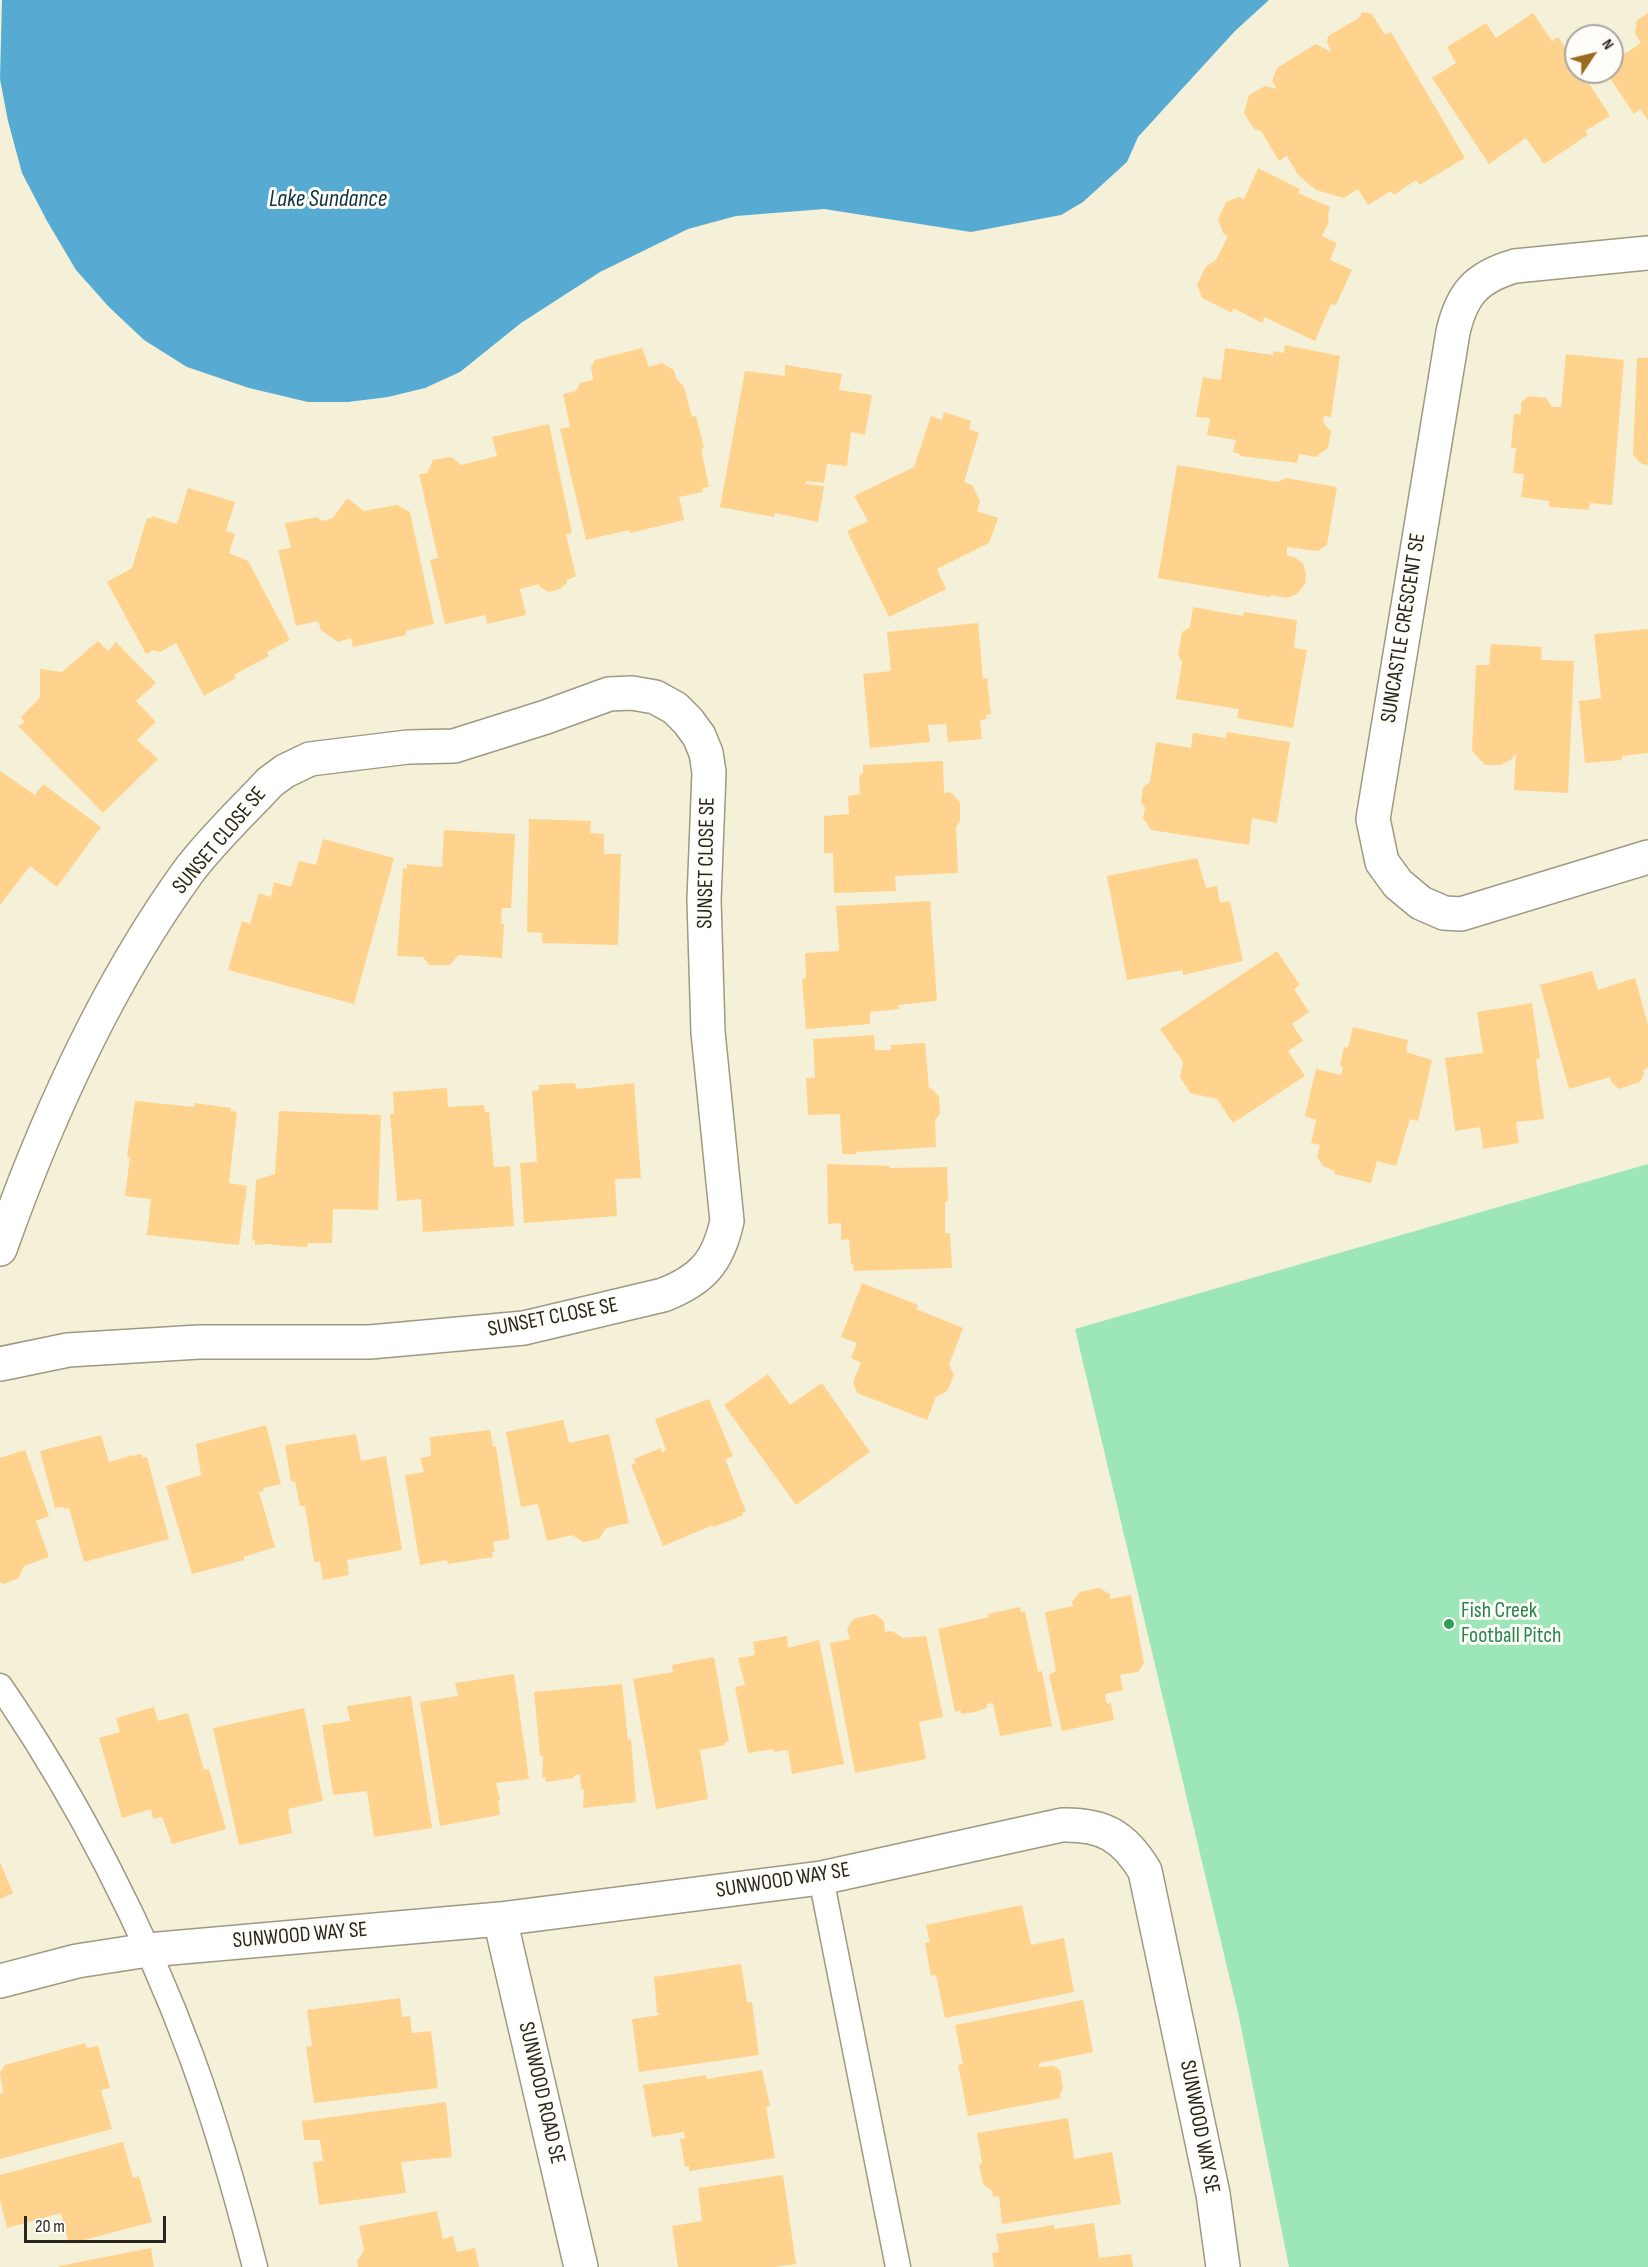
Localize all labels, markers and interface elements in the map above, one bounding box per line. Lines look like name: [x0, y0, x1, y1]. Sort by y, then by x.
north arrow: [1564, 24, 1624, 84]
text: N: [1597, 36, 1618, 53]
water label: Lake Sundance: [269, 186, 387, 214]
street label: SUNCASTLE CRESCENT SE: [1376, 531, 1432, 725]
street label: SUNSET CLOSE SE: [167, 782, 273, 900]
street label: SUNSET CLOSE SE: [693, 797, 721, 929]
street label: SUNSET CLOSE SE: [486, 1292, 620, 1344]
place label: Fish Creek Football Pitch: [1461, 1598, 1561, 1650]
marker: Fish Creek Football Pitch: [1442, 1617, 1456, 1631]
street label: SUNWOOD WAY SE: [714, 1857, 852, 1905]
street label: SUNWOOD WAY SE: [232, 1917, 368, 1955]
street label: SUNWOOD ROAD SE: [512, 2020, 570, 2166]
street label: SUNWOOD WAY SE: [1173, 2058, 1225, 2196]
scale bar: [27, 2204, 170, 2242]
text: 20 m: [35, 2216, 65, 2237]

